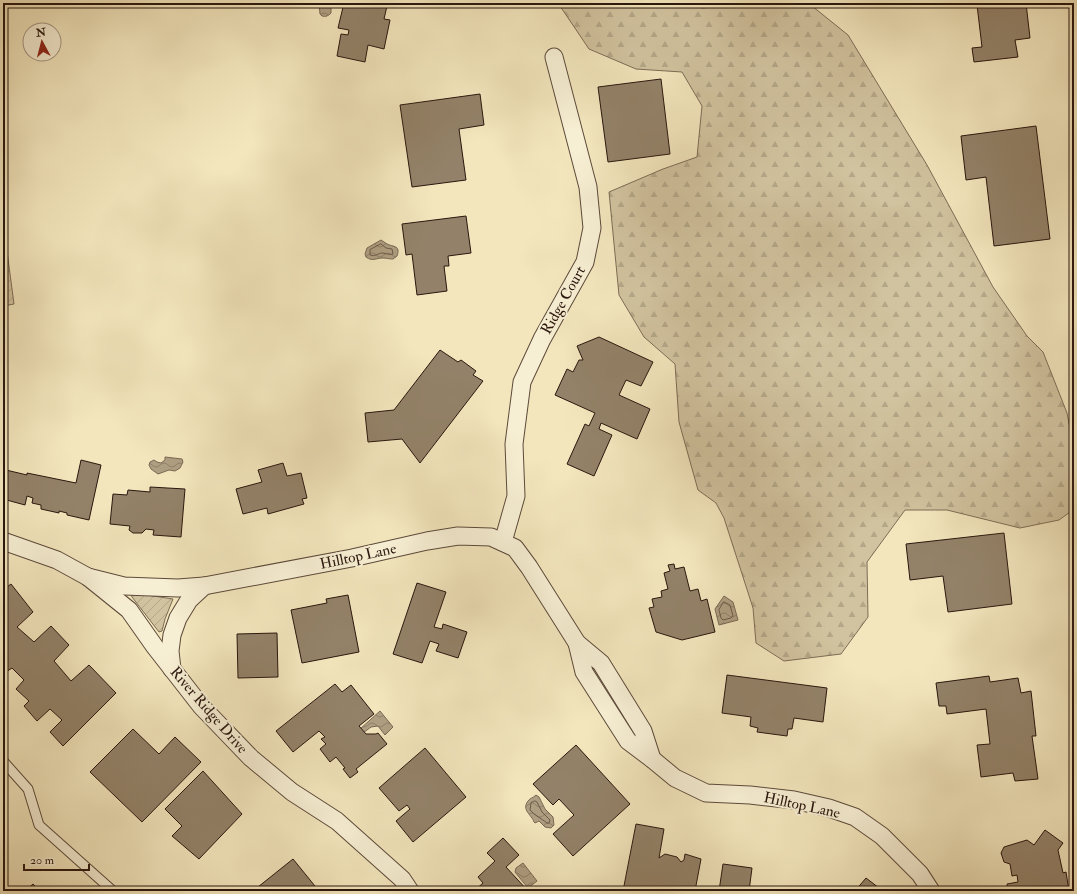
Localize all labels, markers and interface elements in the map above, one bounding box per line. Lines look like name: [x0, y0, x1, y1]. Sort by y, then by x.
north arrow: [22, 22, 62, 62]
text: N: [34, 25, 48, 40]
street label: Ridge Court: [537, 263, 590, 338]
street label: Hilltop Lane: [318, 539, 398, 575]
street label: River Ridge Drive: [166, 663, 252, 758]
street label: Hilltop Lane: [762, 788, 842, 824]
scale bar: [24, 846, 89, 872]
text: 20 m: [30, 853, 55, 868]

